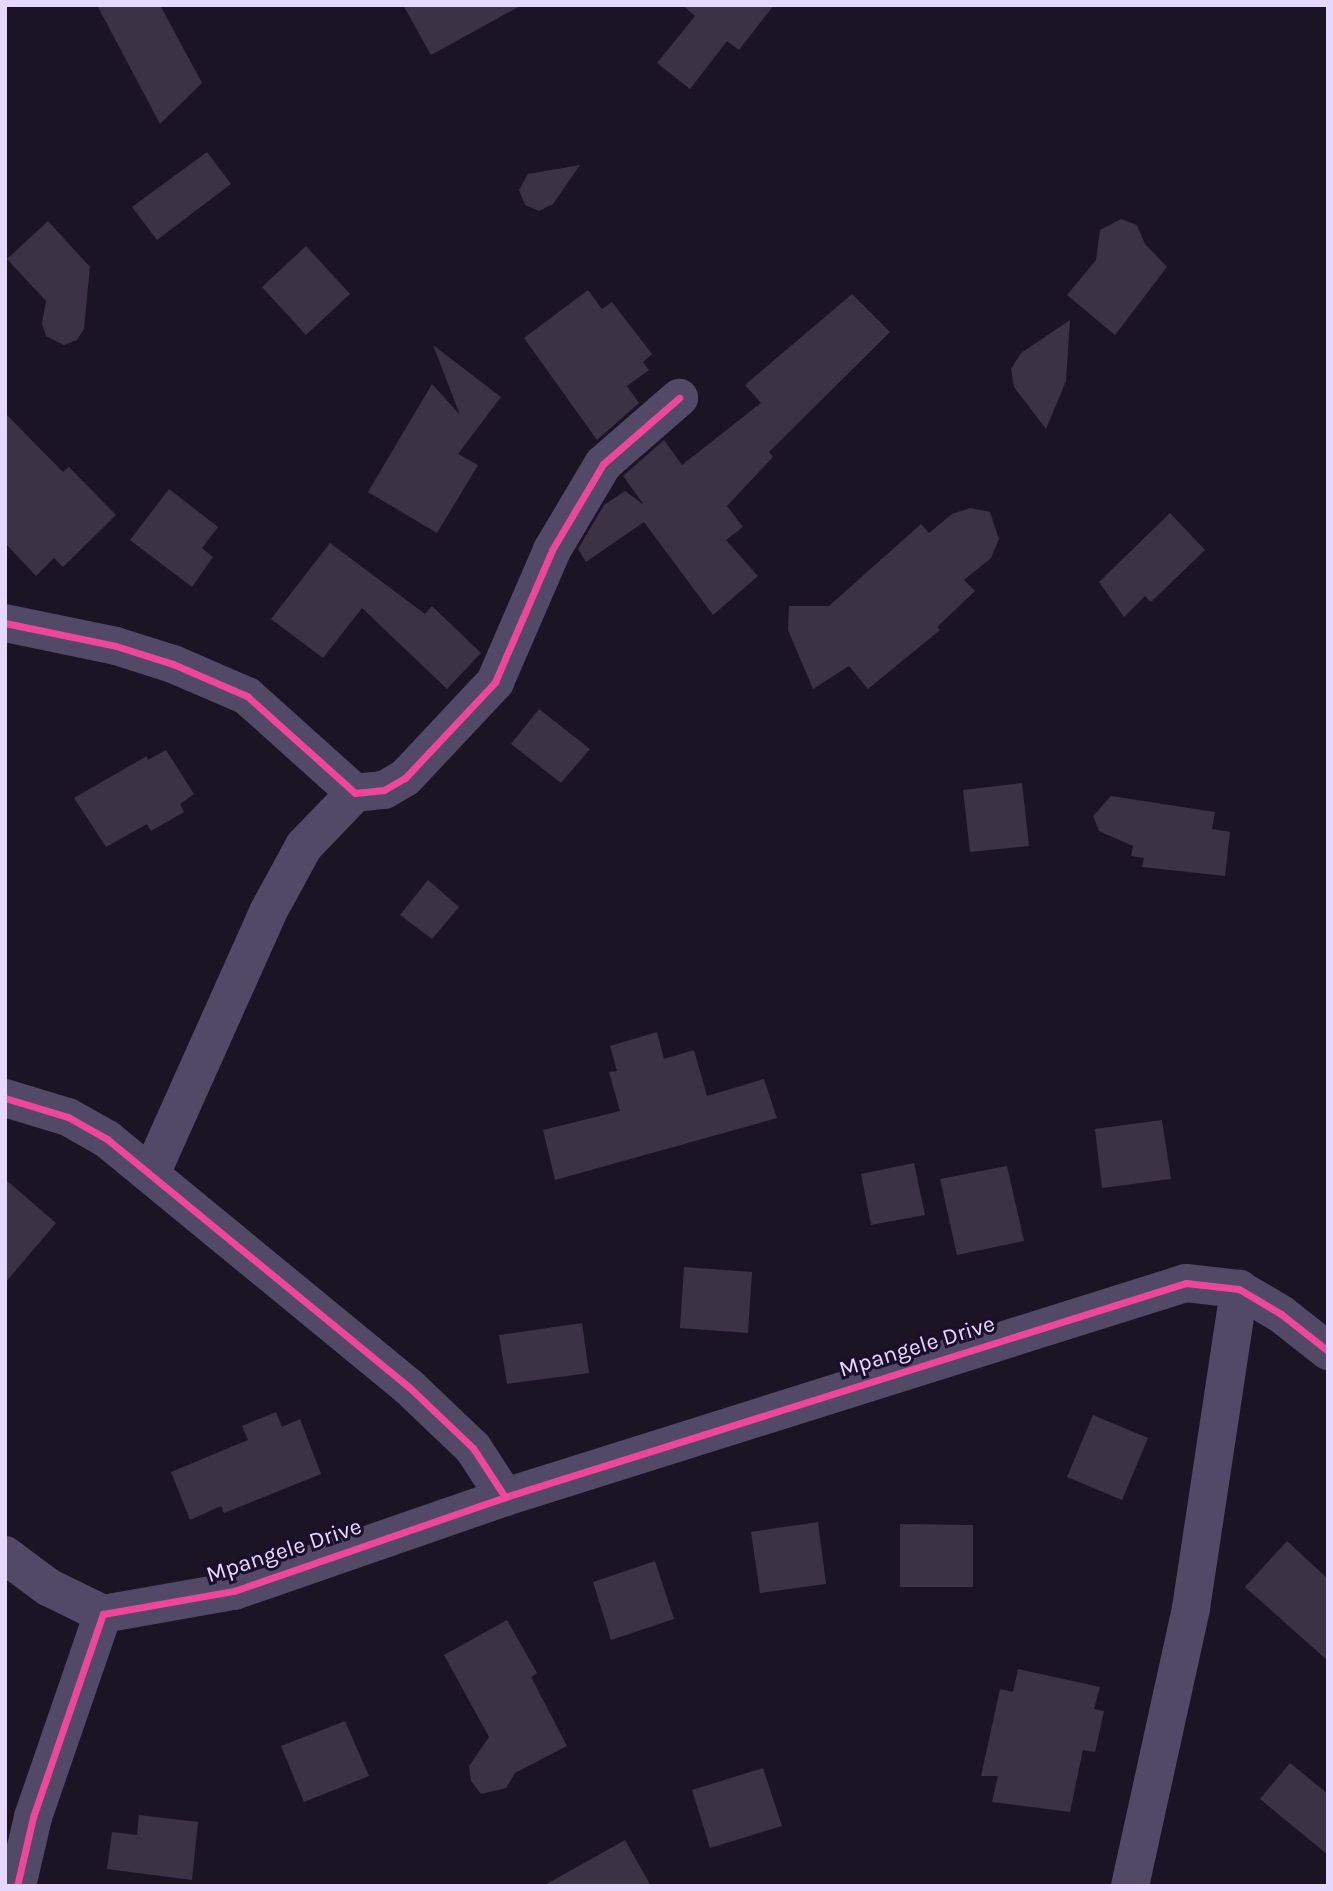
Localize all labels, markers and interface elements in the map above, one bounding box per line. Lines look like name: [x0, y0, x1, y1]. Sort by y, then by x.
street label: Mpangele Drive: [836, 1310, 998, 1384]
street label: Mpangele Drive: [203, 1513, 365, 1589]

